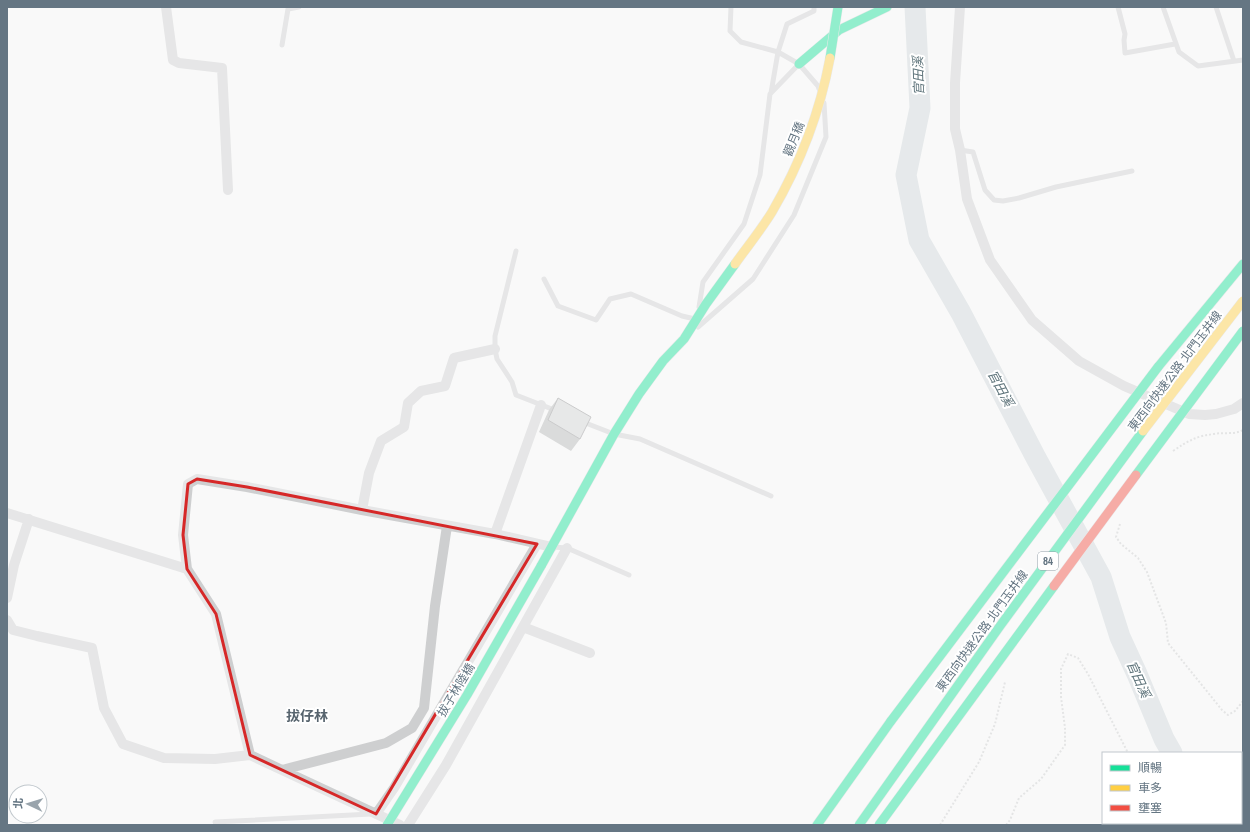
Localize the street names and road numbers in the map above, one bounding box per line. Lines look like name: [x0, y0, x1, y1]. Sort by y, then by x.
street label: 觀月穚: [780, 119, 808, 159]
street label: 東西向快速公路 北門玉井線: [1124, 308, 1226, 434]
road number: 84: [1038, 552, 1058, 570]
street label: 東西向快速公路 北門玉井線: [932, 567, 1032, 695]
street label: 拔子林陸橋: [434, 660, 478, 720]

